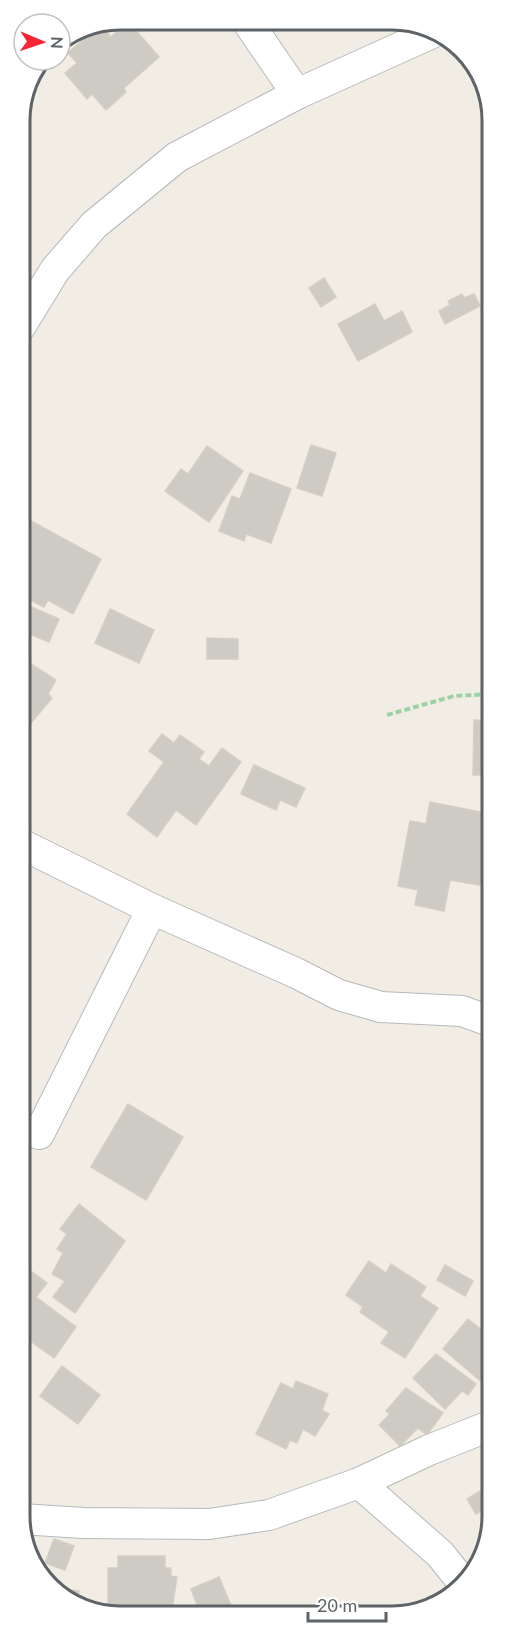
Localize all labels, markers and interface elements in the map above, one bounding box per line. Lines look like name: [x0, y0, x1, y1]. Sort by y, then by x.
north arrow: [12, 12, 72, 72]
text: N: [48, 36, 67, 49]
scale bar: [308, 1585, 386, 1623]
text: 20 m: [317, 1594, 357, 1616]

